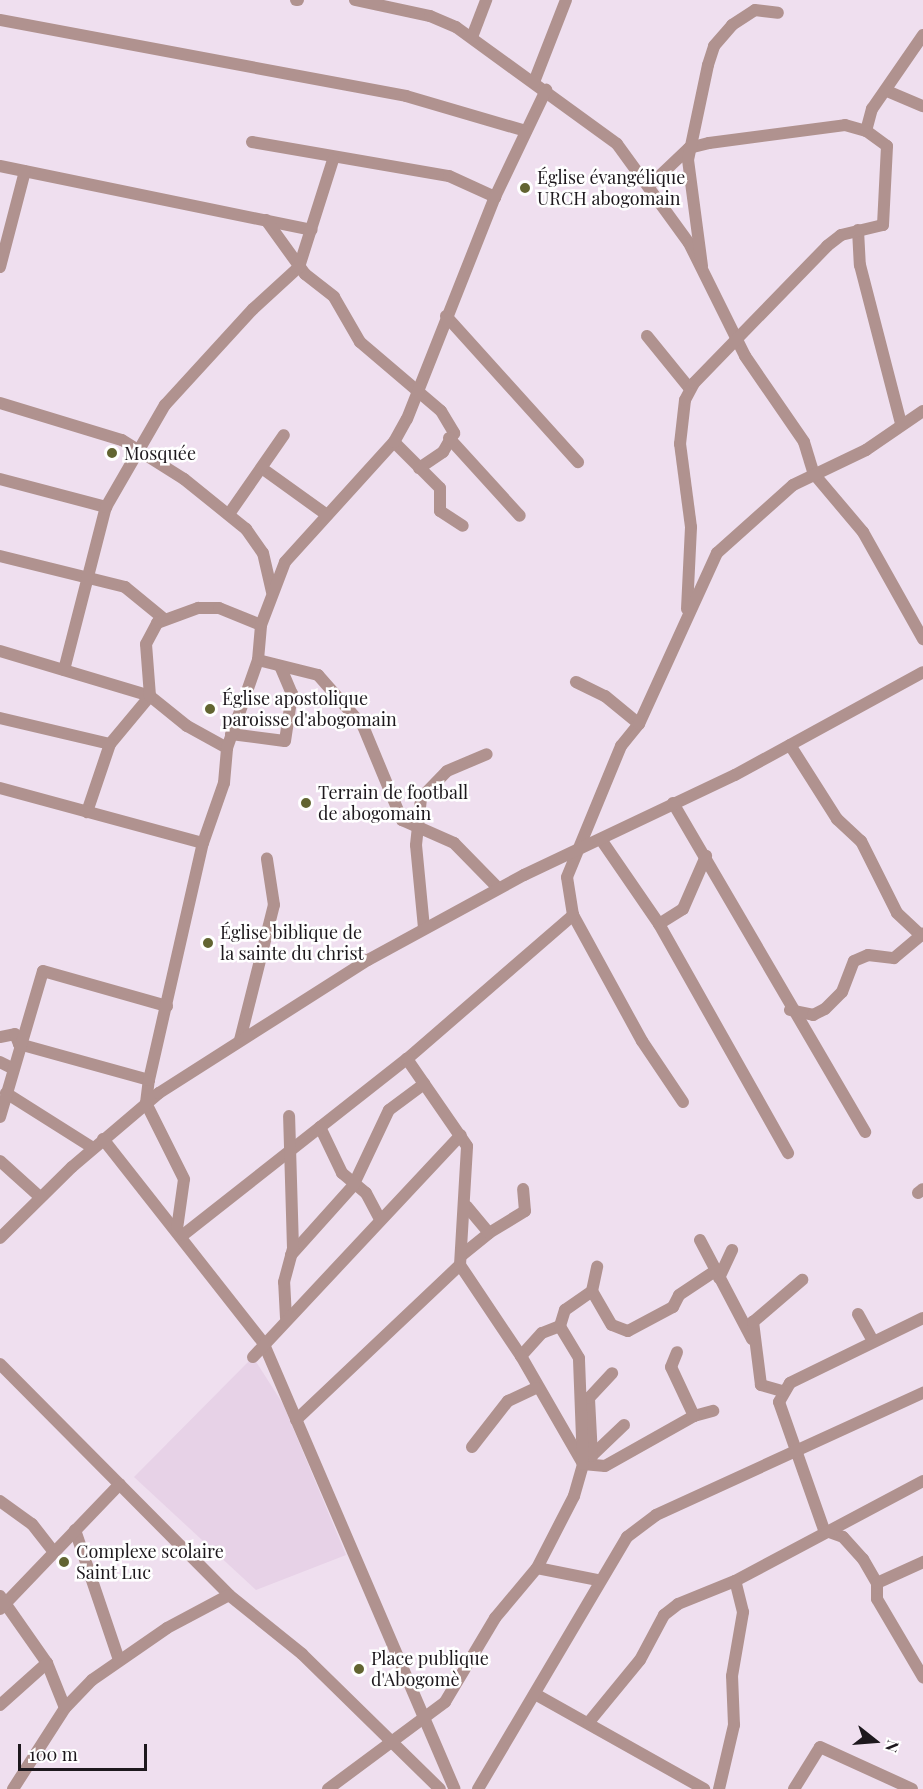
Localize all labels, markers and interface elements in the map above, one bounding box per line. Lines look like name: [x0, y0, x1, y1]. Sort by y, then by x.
place label: Église évangélique URCH abogomain: [537, 167, 685, 210]
marker: Église évangélique URCH abogomain: [518, 181, 532, 195]
place label: Mosquée: [124, 442, 196, 464]
marker: Mosquée: [105, 446, 119, 460]
place label: Église apostolique paroisse d'abogomain: [222, 688, 397, 730]
marker: Église apostolique paroisse d'abogomain: [203, 702, 217, 716]
place label: Terrain de football de abogomain: [318, 782, 468, 824]
marker: Terrain de football de abogomain: [299, 796, 313, 810]
place label: Église biblique de la sainte du christ: [220, 922, 364, 964]
marker: Église biblique de la sainte du christ: [201, 936, 215, 950]
place label: Complexe scolaire Saint Luc: [76, 1541, 224, 1584]
marker: Complexe scolaire Saint Luc: [57, 1555, 71, 1569]
place label: Place publique d'Abogomè: [371, 1648, 489, 1690]
marker: Place publique d'Abogomè: [352, 1662, 366, 1676]
north arrow: [845, 1711, 905, 1771]
scale bar: [21, 1732, 150, 1770]
text: N: [881, 1738, 904, 1755]
text: 100 m: [29, 1742, 78, 1766]

